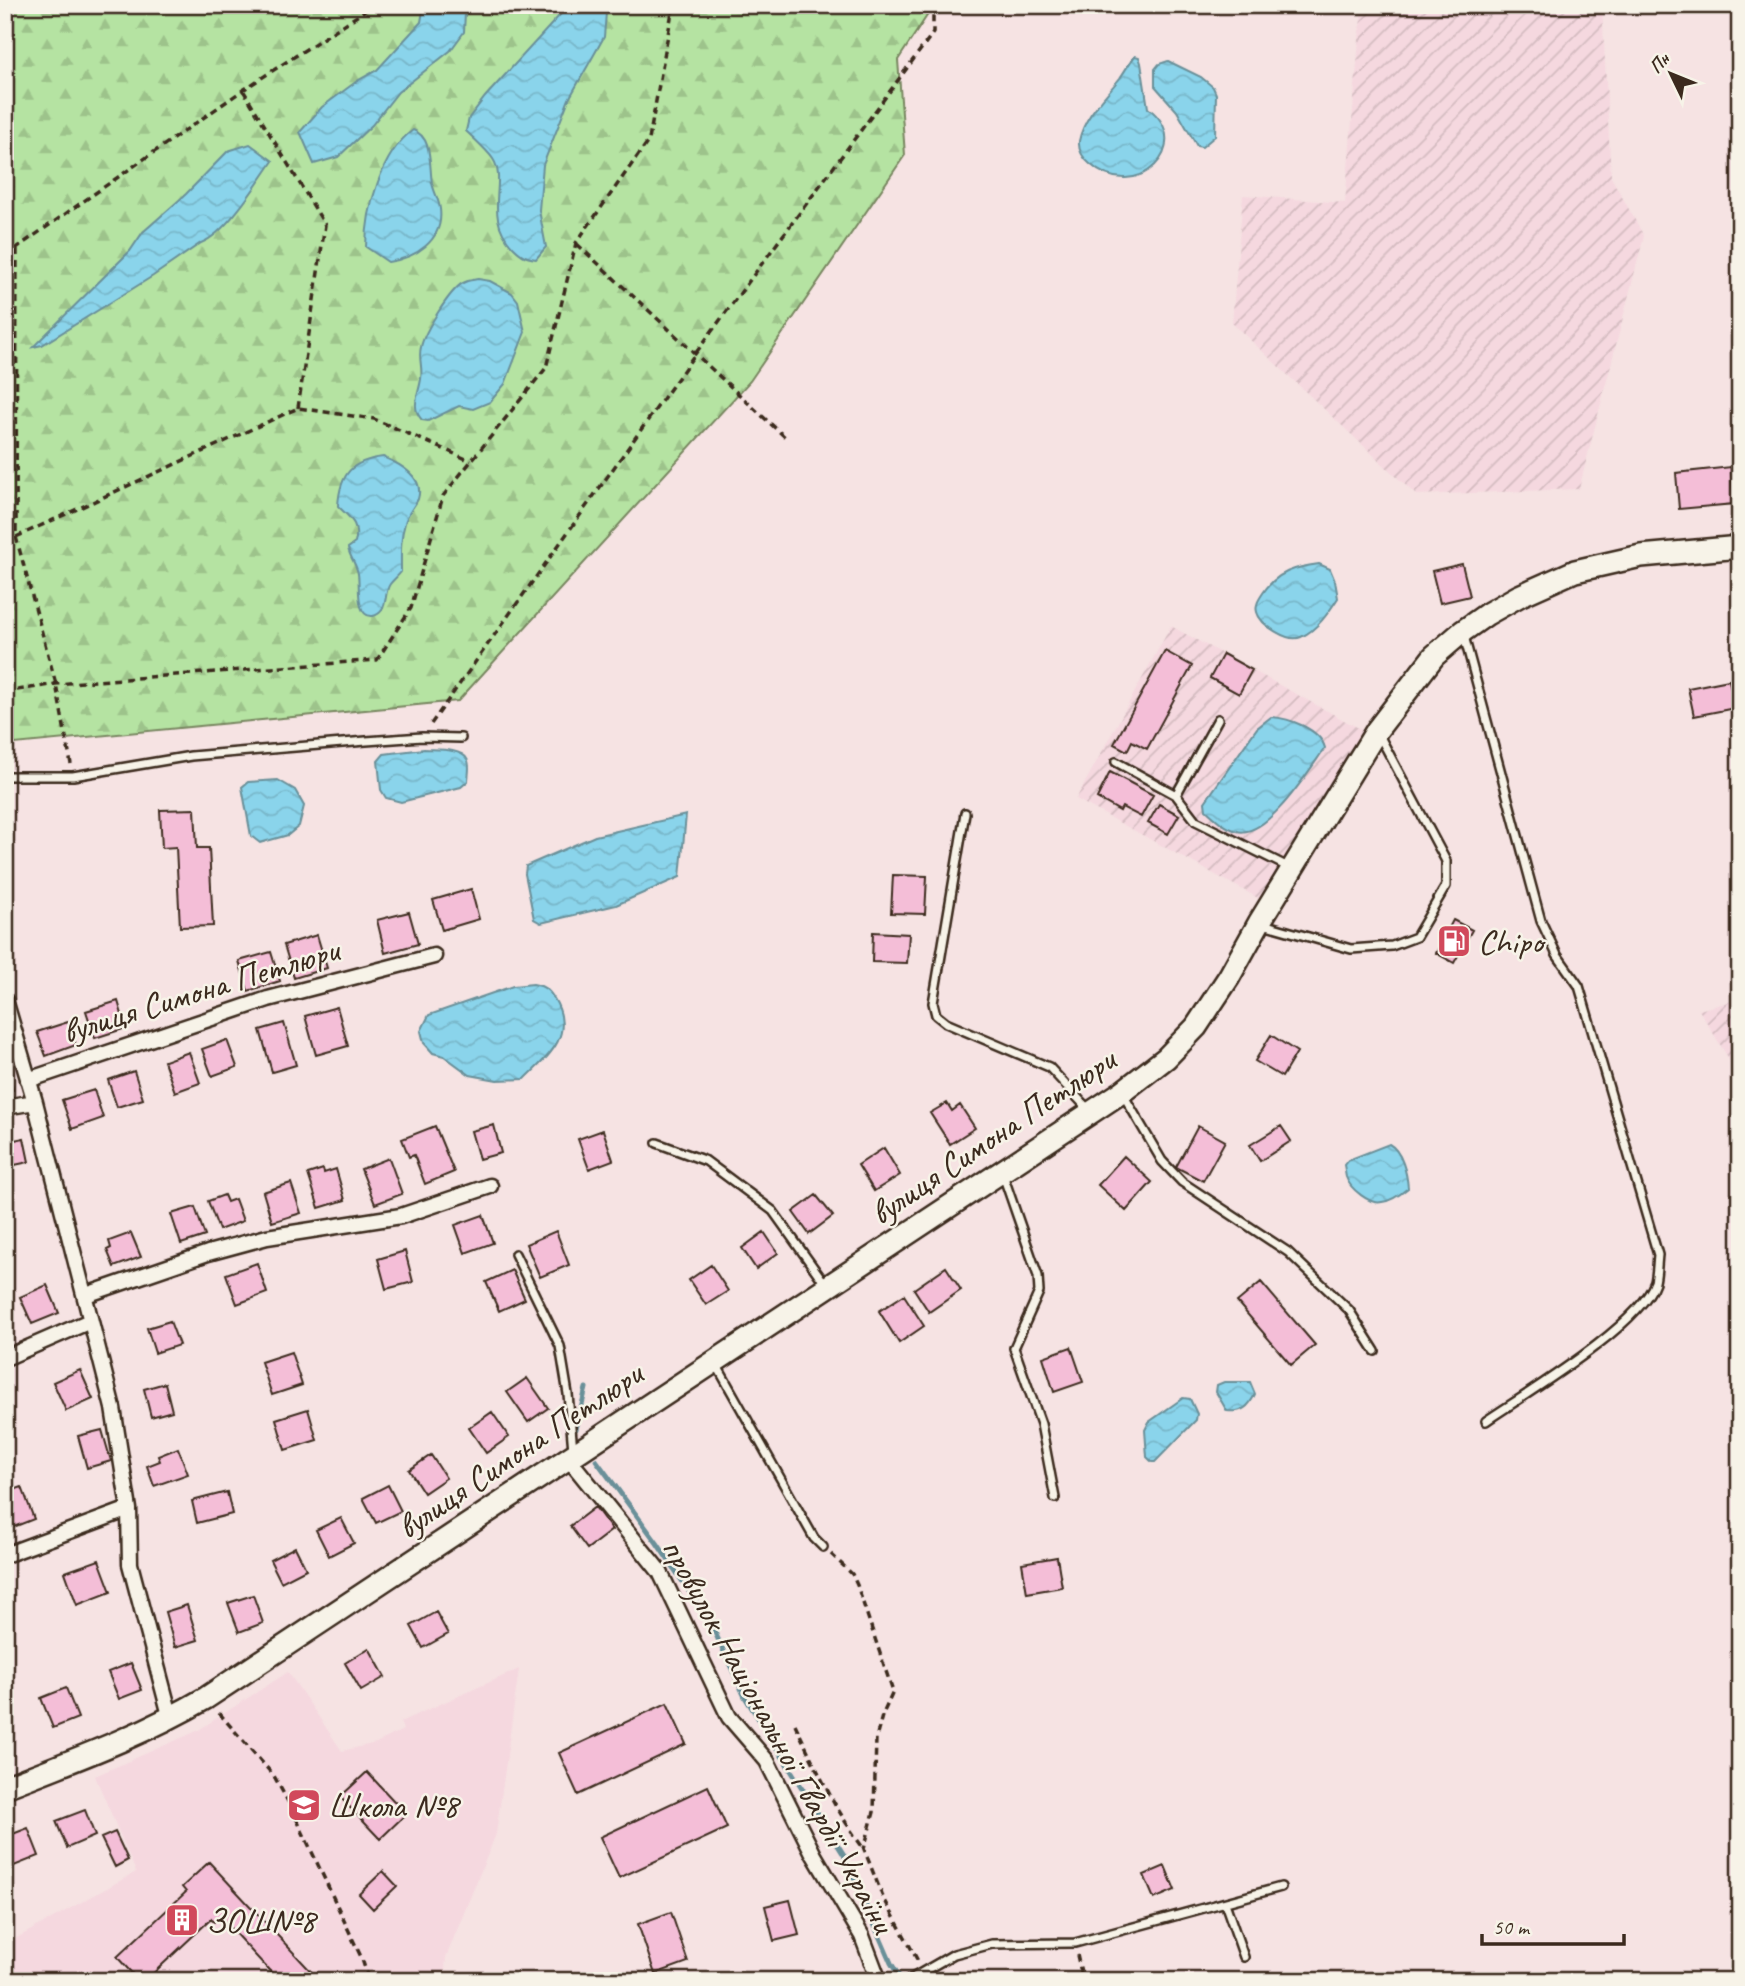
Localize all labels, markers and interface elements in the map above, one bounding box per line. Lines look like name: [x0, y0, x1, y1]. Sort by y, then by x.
north arrow: [1636, 38, 1706, 108]
text: Пн: [1644, 46, 1676, 79]
place label: Chipo: [1478, 919, 1547, 964]
fuel station icon: Chipo: [1435, 922, 1473, 960]
street label: вулиця Симона Петлюри: [57, 926, 347, 1054]
street label: вулиця Симона Петлюри: [861, 1036, 1127, 1235]
street label: вулиця Симона Петлюри: [388, 1350, 654, 1549]
street label: провулок Національної Гвардії України: [651, 1530, 907, 1942]
place label: Школа №8: [328, 1783, 462, 1828]
school or university icon: Школа №8: [285, 1786, 323, 1824]
place label: ЗОШ№8: [206, 1898, 318, 1943]
building icon: ЗОШ№8: [163, 1901, 201, 1939]
scale bar: [1482, 1902, 1624, 1946]
text: 50 m: [1493, 1914, 1531, 1940]

